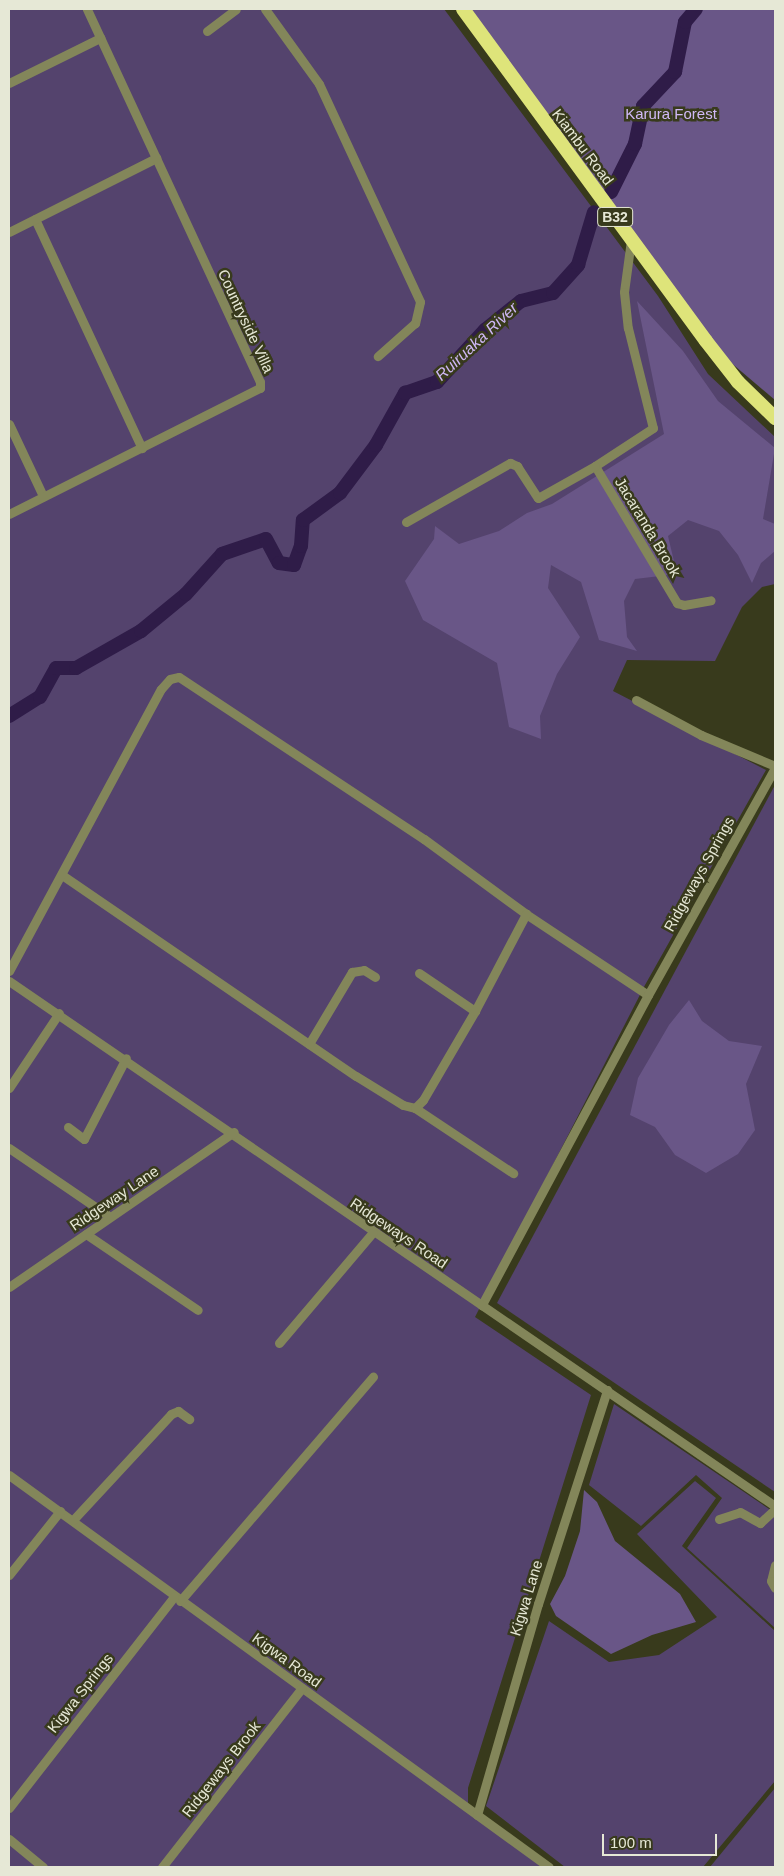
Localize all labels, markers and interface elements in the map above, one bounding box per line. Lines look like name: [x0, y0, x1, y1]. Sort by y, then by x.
street label: Kiambu Road: [548, 105, 618, 189]
park label: Karura Forest: [625, 105, 717, 123]
road number: B32: [596, 206, 634, 228]
street label: Countryside Villa: [214, 266, 278, 376]
water label: Ruiruaka River: [432, 299, 522, 385]
street label: Jacaranda Brook: [611, 474, 685, 580]
street label: Ridgeways Springs: [660, 813, 738, 935]
street label: Ridgeway Lane: [66, 1162, 162, 1234]
street label: Ridgeways Road: [347, 1194, 451, 1272]
street label: Kigwa Lane: [506, 1558, 546, 1638]
street label: Kigwa Road: [249, 1629, 325, 1691]
street label: Kigwa Springs: [43, 1650, 117, 1736]
street label: Ridgeways Brook: [178, 1717, 264, 1821]
scale bar: [604, 1824, 719, 1856]
text: 100 m: [610, 1834, 652, 1851]

